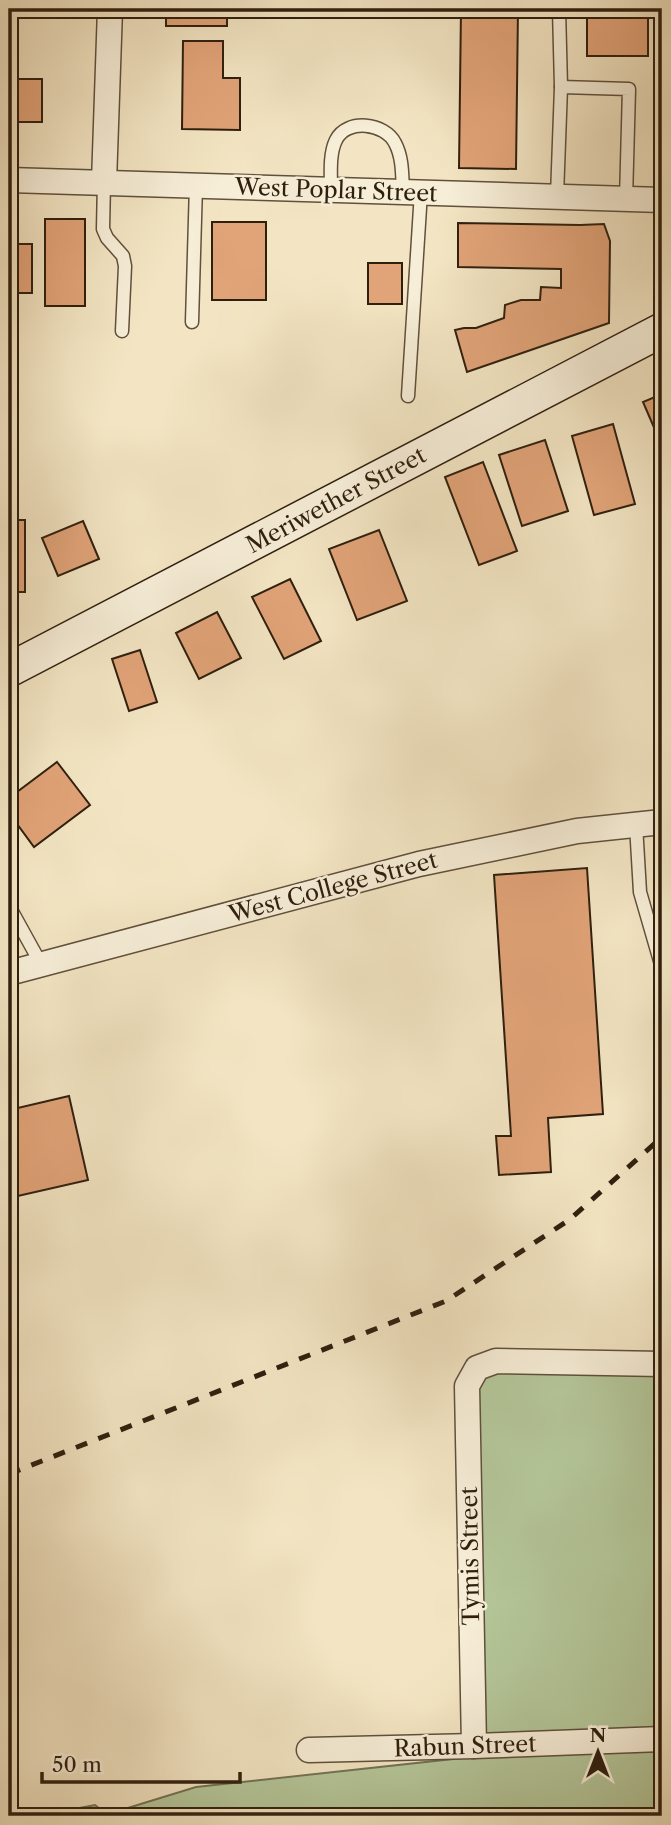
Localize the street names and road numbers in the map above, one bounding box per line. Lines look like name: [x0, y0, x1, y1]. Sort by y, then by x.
street label: West Poplar Street: [233, 172, 438, 208]
street label: Meriwether Street: [241, 441, 431, 559]
street label: West College Street: [225, 846, 440, 929]
street label: Tymis Street: [455, 1486, 485, 1626]
street label: Rabun Street: [393, 1730, 537, 1762]

